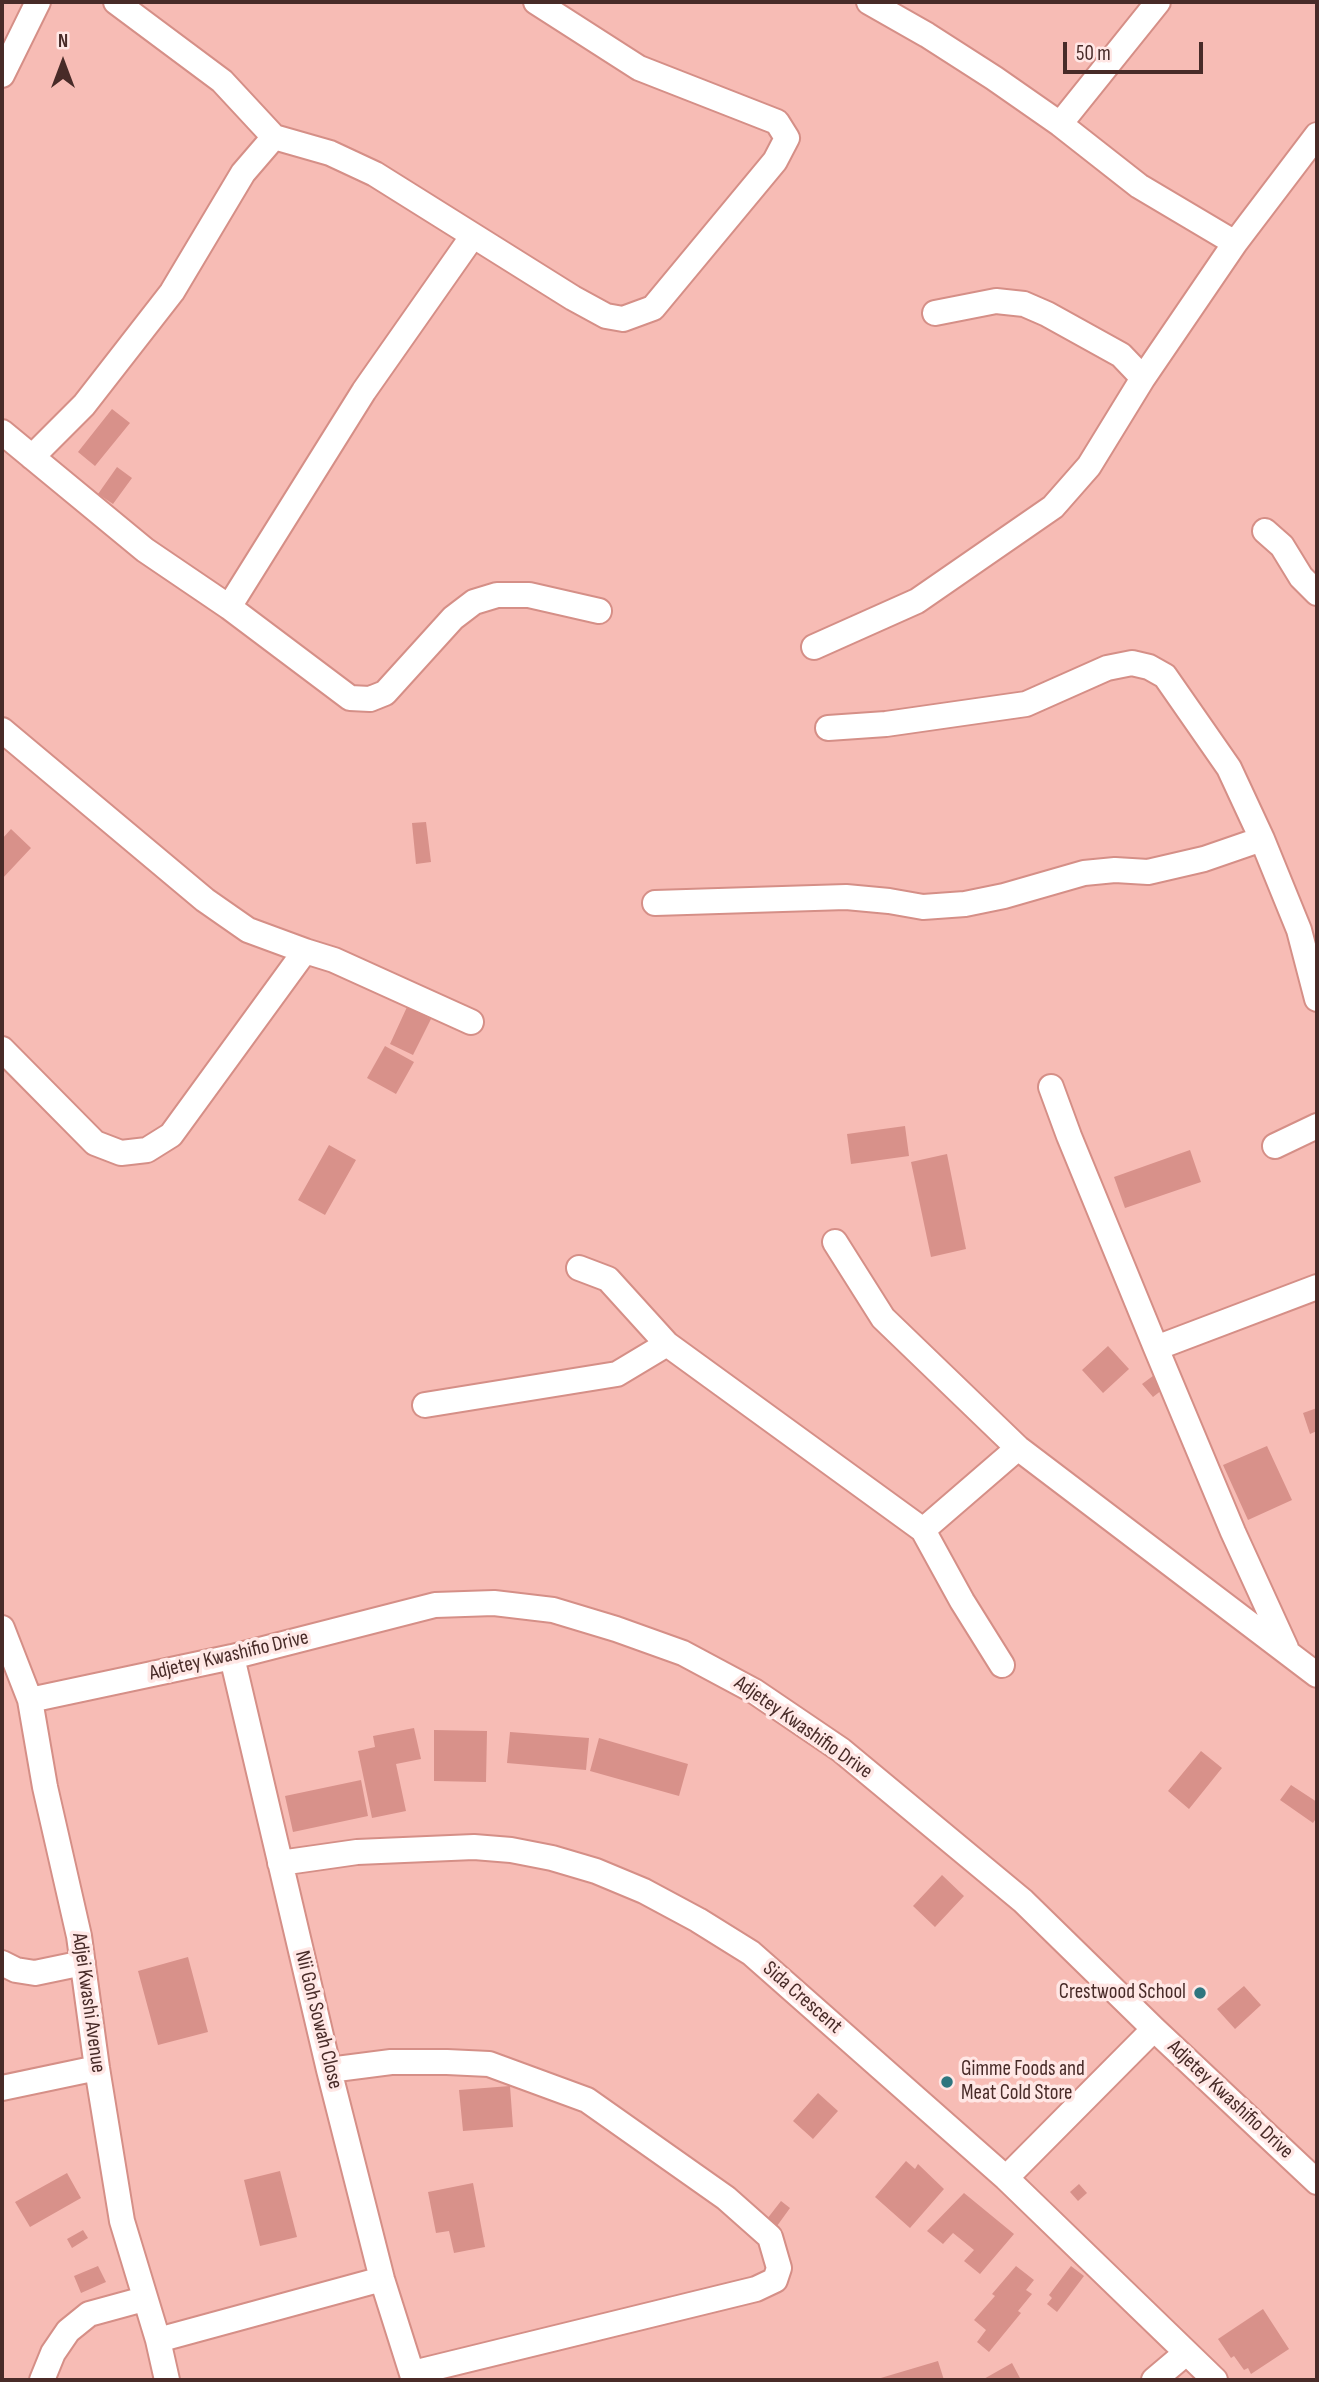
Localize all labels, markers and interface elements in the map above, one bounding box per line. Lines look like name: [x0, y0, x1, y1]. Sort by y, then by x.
north arrow: [28, 28, 98, 98]
scale bar: [1067, 28, 1207, 72]
text: N: [58, 30, 68, 53]
text: 50 m: [1076, 41, 1111, 66]
street label: Adjetey Kwashifio Drive: [147, 1625, 311, 1687]
street label: Adjetey Kwashifio Drive: [729, 1671, 877, 1785]
street label: Adjei Kwashi Avenue: [66, 1932, 110, 2074]
street label: Nii Goh Sowah Close: [289, 1948, 347, 2092]
street label: Sida Crescent: [757, 1957, 847, 2039]
place label: Crestwood School: [1059, 1980, 1186, 2006]
marker: Crestwood School: [1192, 1985, 1208, 2001]
street label: Adjetey Kwashifio Drive: [1162, 2035, 1298, 2165]
place label: Gimme Foods and Meat Cold Store: [961, 2057, 1085, 2107]
marker: Gimme Foods and Meat Cold Store: [939, 2074, 955, 2090]

